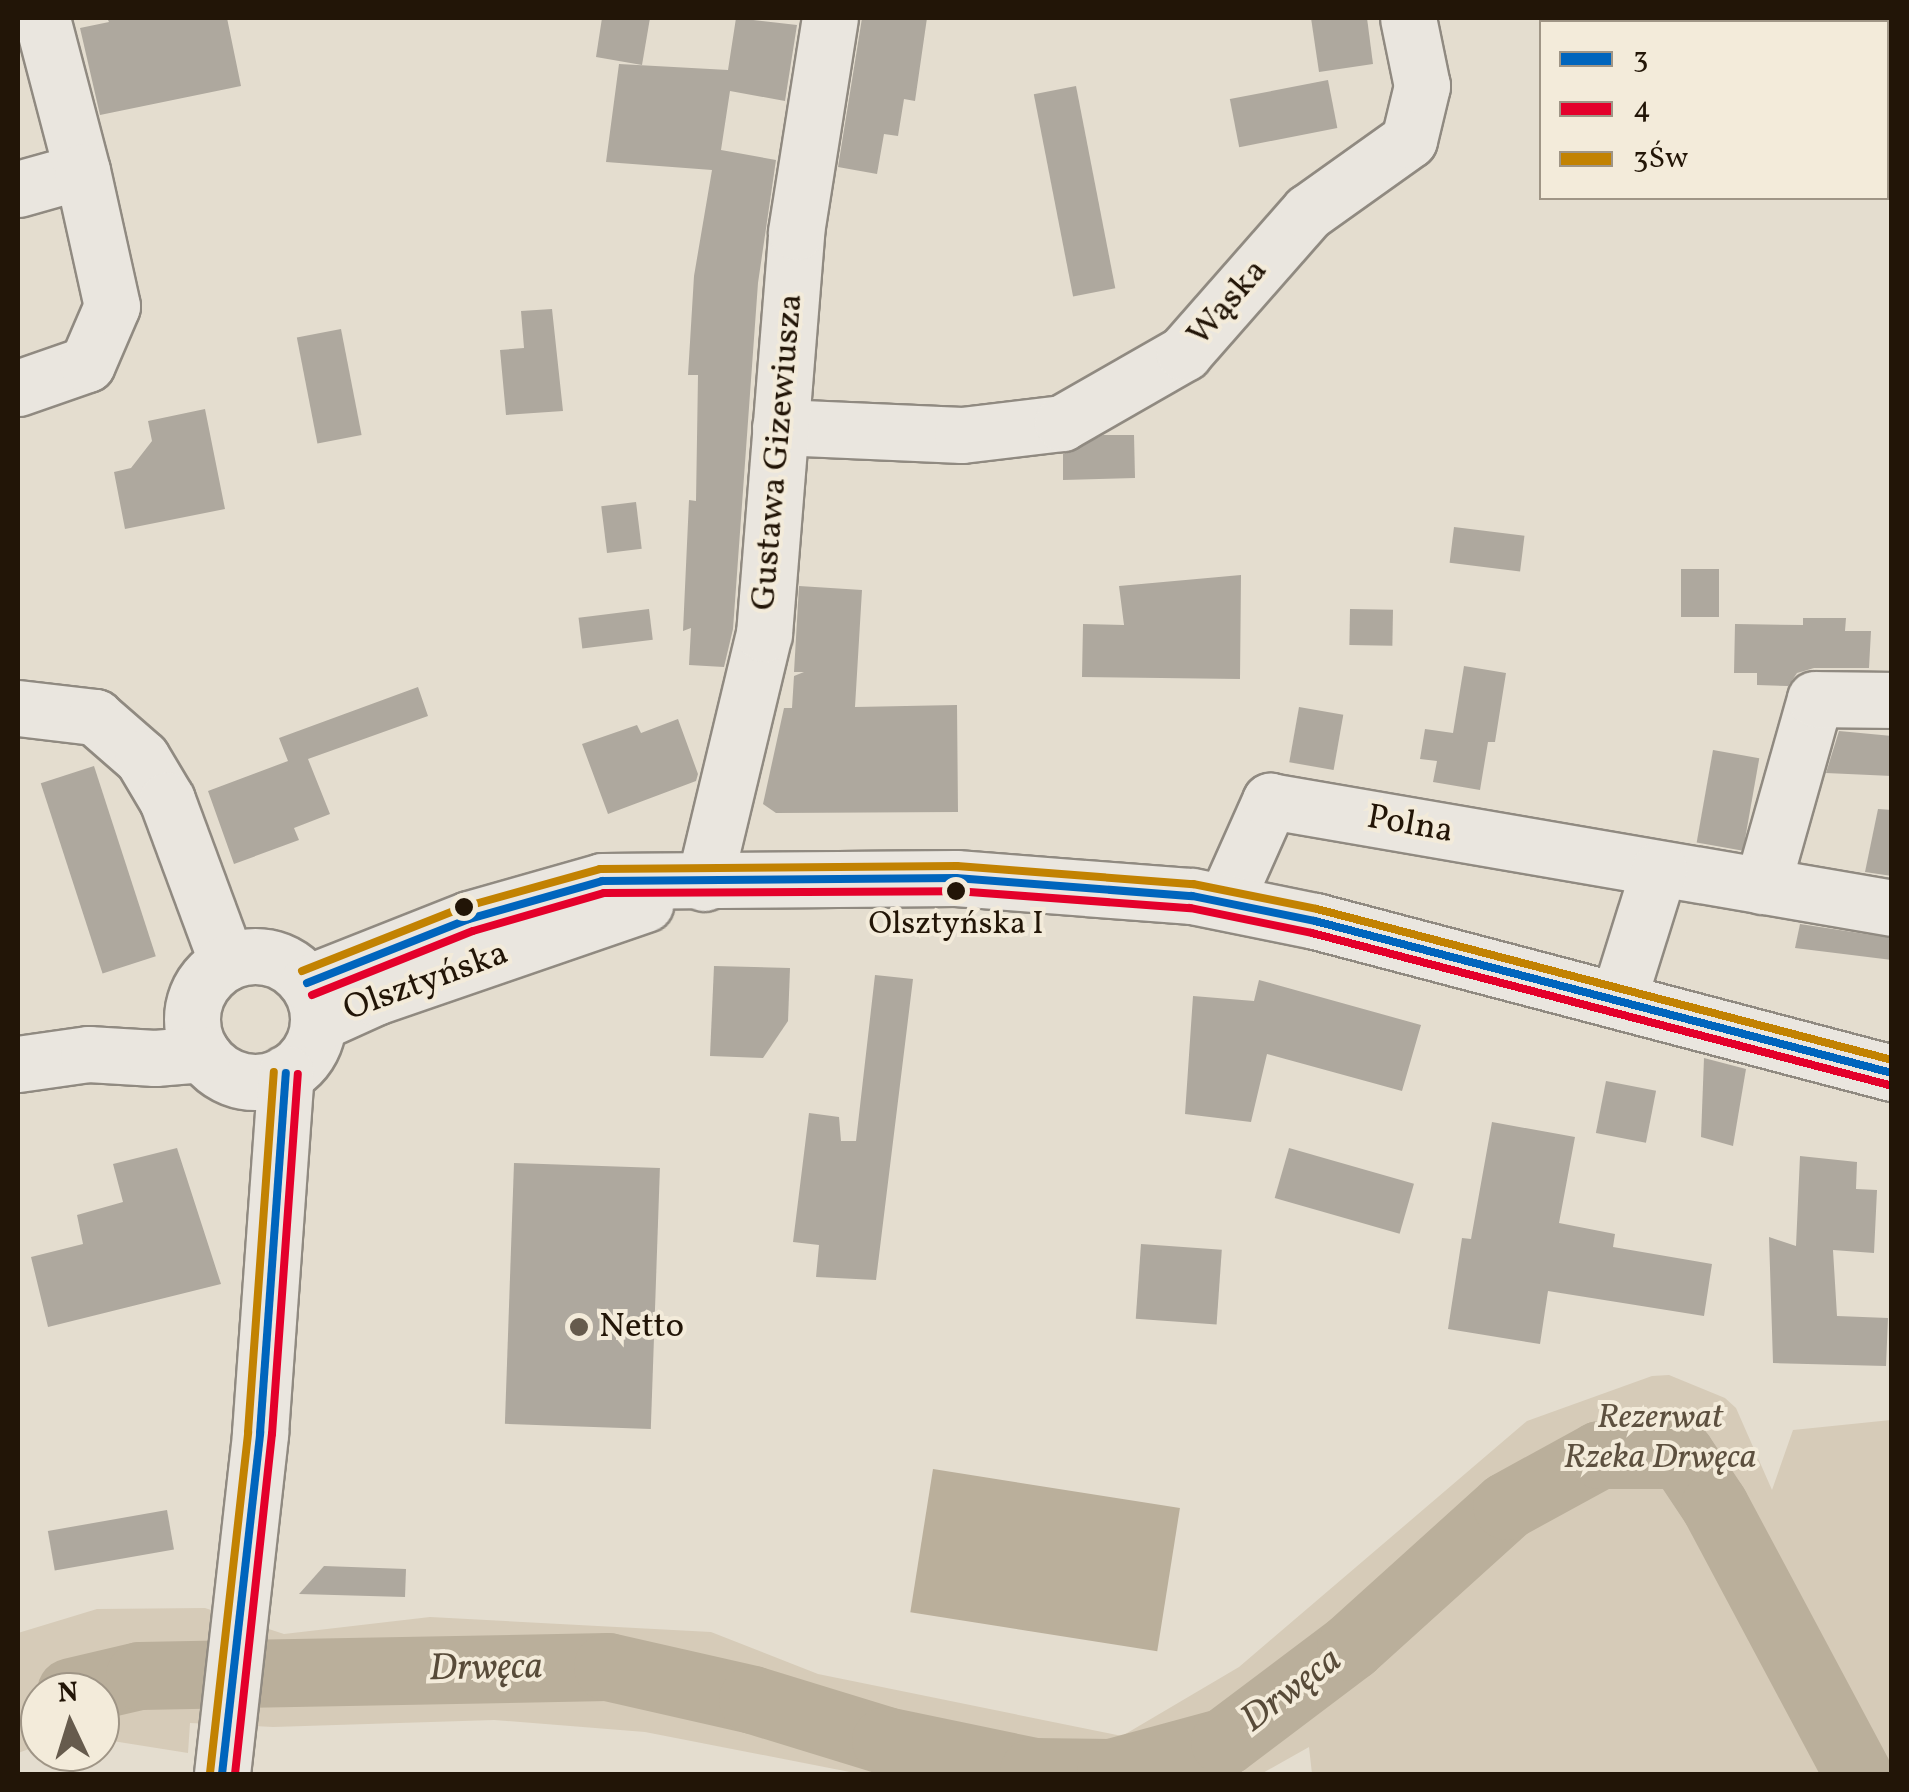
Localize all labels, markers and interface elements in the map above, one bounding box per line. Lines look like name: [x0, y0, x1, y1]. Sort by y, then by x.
legend: [1539, 20, 1889, 200]
text: 3: [1633, 38, 1648, 80]
text: 4: [1633, 88, 1651, 130]
text: 3Św: [1633, 138, 1688, 180]
street label: Wąska: [1179, 251, 1277, 355]
street label: Gustawa Gizewiusza: [743, 292, 813, 612]
street label: Polna: [1364, 797, 1456, 853]
marker: Olsztyńska I: [946, 881, 966, 901]
unlabelled marker: [454, 897, 474, 917]
place label: Olsztyńska I: [868, 906, 1044, 944]
street label: Olsztyńska: [338, 933, 514, 1031]
place label: Netto: [599, 1306, 684, 1348]
marker: Netto: [568, 1316, 590, 1338]
park label: Rezerwat Rzeka Drwęca: [1563, 1397, 1757, 1479]
water label: Drwęca: [1233, 1639, 1351, 1743]
water label: Drwęca: [429, 1645, 543, 1693]
north arrow: [20, 1672, 120, 1772]
text: N: [57, 1673, 80, 1714]

